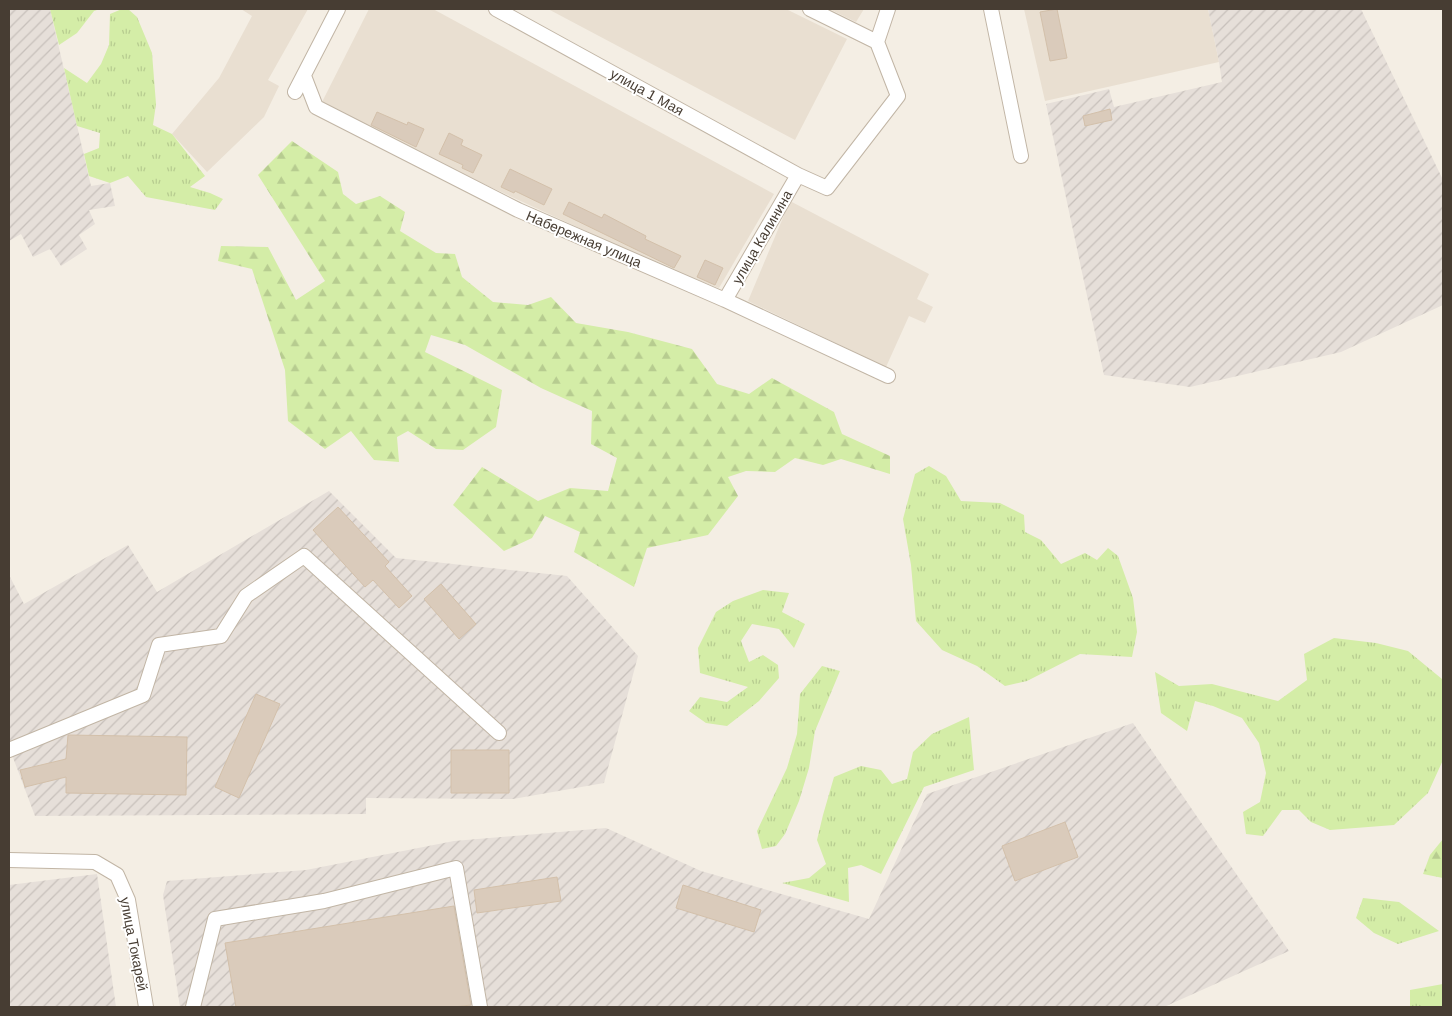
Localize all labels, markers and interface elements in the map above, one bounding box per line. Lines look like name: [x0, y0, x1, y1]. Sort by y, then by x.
street label: улица 1 Мая: [608, 65, 686, 119]
street label: улица Калинина: [729, 187, 795, 287]
street label: Набережная улица: [524, 207, 644, 271]
street label: улица Токарей: [117, 896, 151, 992]

